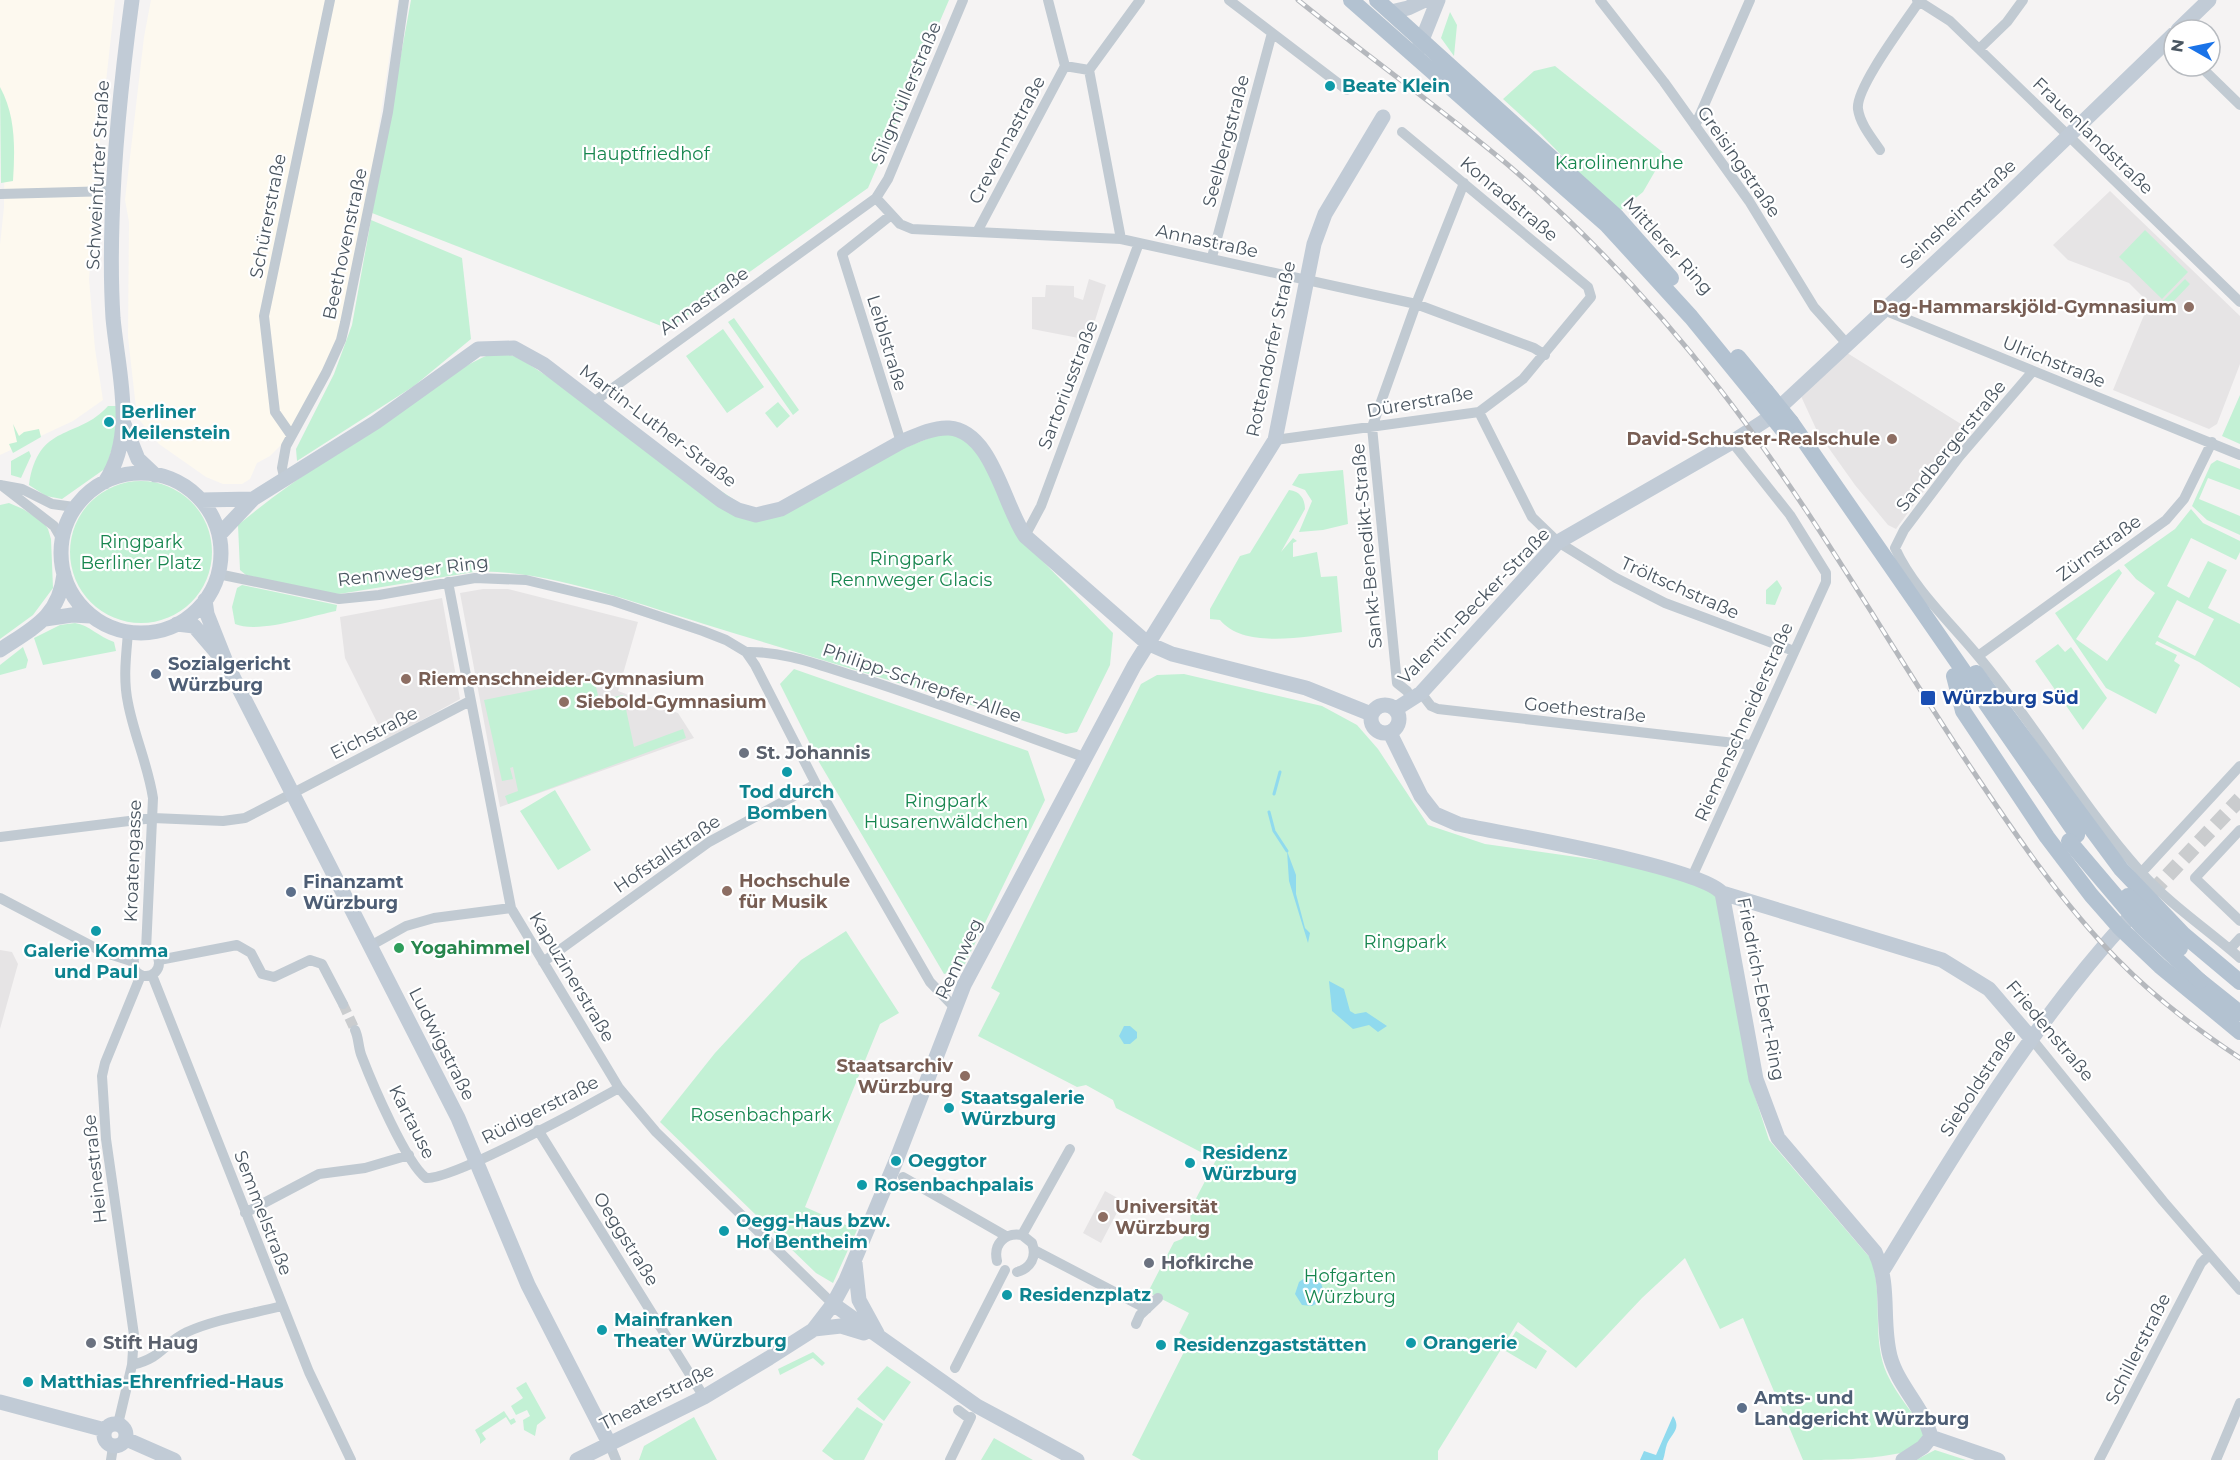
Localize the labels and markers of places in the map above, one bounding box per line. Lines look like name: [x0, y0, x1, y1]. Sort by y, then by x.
place label: Beate Klein: [1342, 75, 1450, 97]
marker: Beate Klein: [1323, 79, 1337, 93]
place label: Dag-Hammarskjöld-Gymnasium: [1873, 296, 2177, 318]
marker: Dag-Hammarskjöld-Gymnasium: [2182, 300, 2196, 314]
place label: Berliner Meilenstein: [121, 401, 230, 444]
marker: Berliner Meilenstein: [102, 415, 116, 429]
place label: David-Schuster-Realschule: [1626, 428, 1880, 450]
marker: David-Schuster-Realschule: [1885, 432, 1899, 446]
place label: Sozialgericht Würzburg: [168, 653, 291, 696]
marker: Sozialgericht Würzburg: [149, 667, 163, 681]
place label: Riemenschneider-Gymnasium: [418, 668, 704, 690]
marker: Riemenschneider-Gymnasium: [399, 672, 413, 686]
place label: Würzburg Süd: [1942, 687, 2079, 709]
marker: Würzburg Süd: [1919, 689, 1937, 707]
place label: Siebold-Gymnasium: [576, 691, 767, 713]
marker: Siebold-Gymnasium: [557, 695, 571, 709]
place label: St. Johannis: [756, 742, 871, 764]
marker: St. Johannis: [737, 746, 751, 760]
marker: Tod durch Bomben: [780, 765, 794, 779]
place label: Tod durch Bomben: [740, 781, 834, 824]
place label: Hochschule für Musik: [739, 870, 850, 913]
place label: Finanzamt Würzburg: [303, 871, 404, 914]
marker: Hochschule für Musik: [720, 884, 734, 898]
marker: Finanzamt Würzburg: [284, 885, 298, 899]
marker: Galerie Komma und Paul: [89, 924, 103, 938]
place label: Yogahimmel: [410, 937, 530, 959]
place label: Galerie Komma und Paul: [24, 940, 168, 983]
marker: Yogahimmel: [392, 941, 406, 955]
place label: Staatsarchiv Würzburg: [837, 1055, 953, 1098]
marker: Staatsarchiv Würzburg: [958, 1069, 972, 1083]
place label: Staatsgalerie Würzburg: [961, 1087, 1085, 1130]
marker: Staatsgalerie Würzburg: [942, 1101, 956, 1115]
place label: Residenz Würzburg: [1202, 1142, 1297, 1185]
place label: Oeggtor: [908, 1150, 987, 1172]
marker: Oeggtor: [889, 1154, 903, 1168]
marker: Residenz Würzburg: [1183, 1156, 1197, 1170]
place label: Rosenbachpalais: [874, 1174, 1034, 1196]
marker: Rosenbachpalais: [855, 1178, 869, 1192]
place label: Universität Würzburg: [1115, 1196, 1218, 1239]
place label: Oegg-Haus bzw. Hof Bentheim: [736, 1210, 891, 1253]
marker: Universität Würzburg: [1096, 1210, 1110, 1224]
marker: Oegg-Haus bzw. Hof Bentheim: [717, 1224, 731, 1238]
place label: Hofkirche: [1161, 1252, 1254, 1274]
marker: Hofkirche: [1142, 1256, 1156, 1270]
place label: Residenzplatz: [1019, 1284, 1151, 1306]
marker: Residenzplatz: [1000, 1288, 1014, 1302]
place label: Mainfranken Theater Würzburg: [614, 1309, 787, 1352]
marker: Mainfranken Theater Würzburg: [595, 1323, 609, 1337]
place label: Stift Haug: [103, 1332, 198, 1354]
place label: Orangerie: [1423, 1332, 1517, 1354]
place label: Residenzgaststätten: [1173, 1334, 1367, 1356]
marker: Stift Haug: [84, 1336, 98, 1350]
marker: Orangerie: [1404, 1336, 1418, 1350]
marker: Residenzgaststätten: [1154, 1338, 1168, 1352]
place label: Matthias-Ehrenfried-Haus: [40, 1371, 284, 1393]
marker: Matthias-Ehrenfried-Haus: [21, 1375, 35, 1389]
place label: Amts- und Landgericht Würzburg: [1753, 1387, 1969, 1430]
marker: Amts- und Landgericht Würzburg: [1735, 1401, 1749, 1415]

